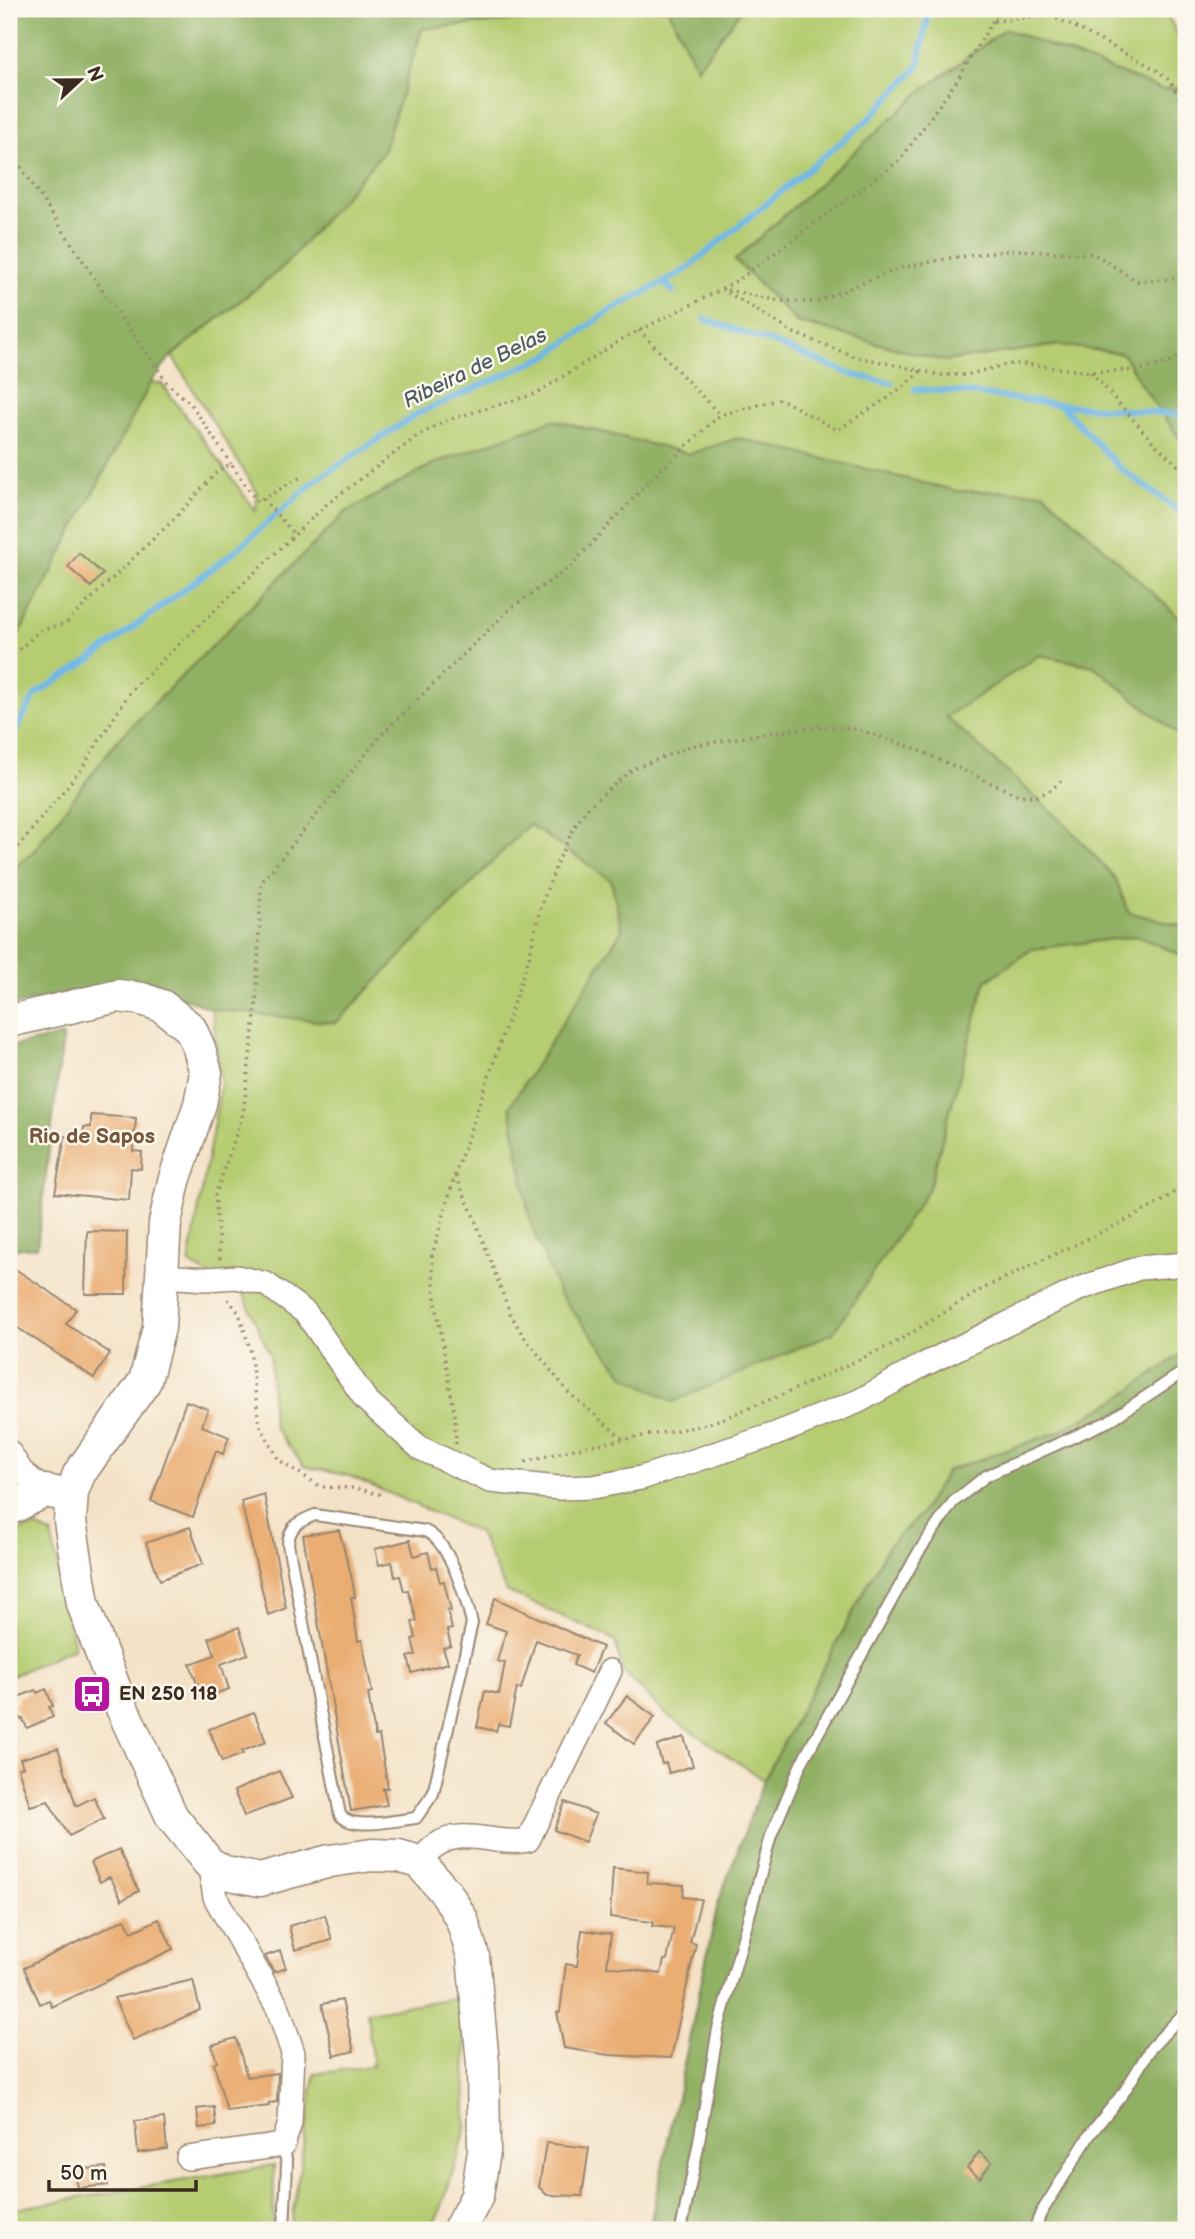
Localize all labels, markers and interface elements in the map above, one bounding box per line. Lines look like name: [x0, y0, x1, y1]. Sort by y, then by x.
north arrow: [46, 46, 116, 116]
text: N: [81, 63, 108, 85]
water label: Ribeira de Belas: [399, 322, 551, 414]
district label: Rio de Sapos: [29, 1124, 155, 1149]
bus stop icon: EN 250 118: [71, 1673, 113, 1715]
place label: EN 250 118: [119, 1683, 217, 1706]
scale bar: [49, 2148, 196, 2192]
text: 50 m: [60, 2161, 107, 2186]

